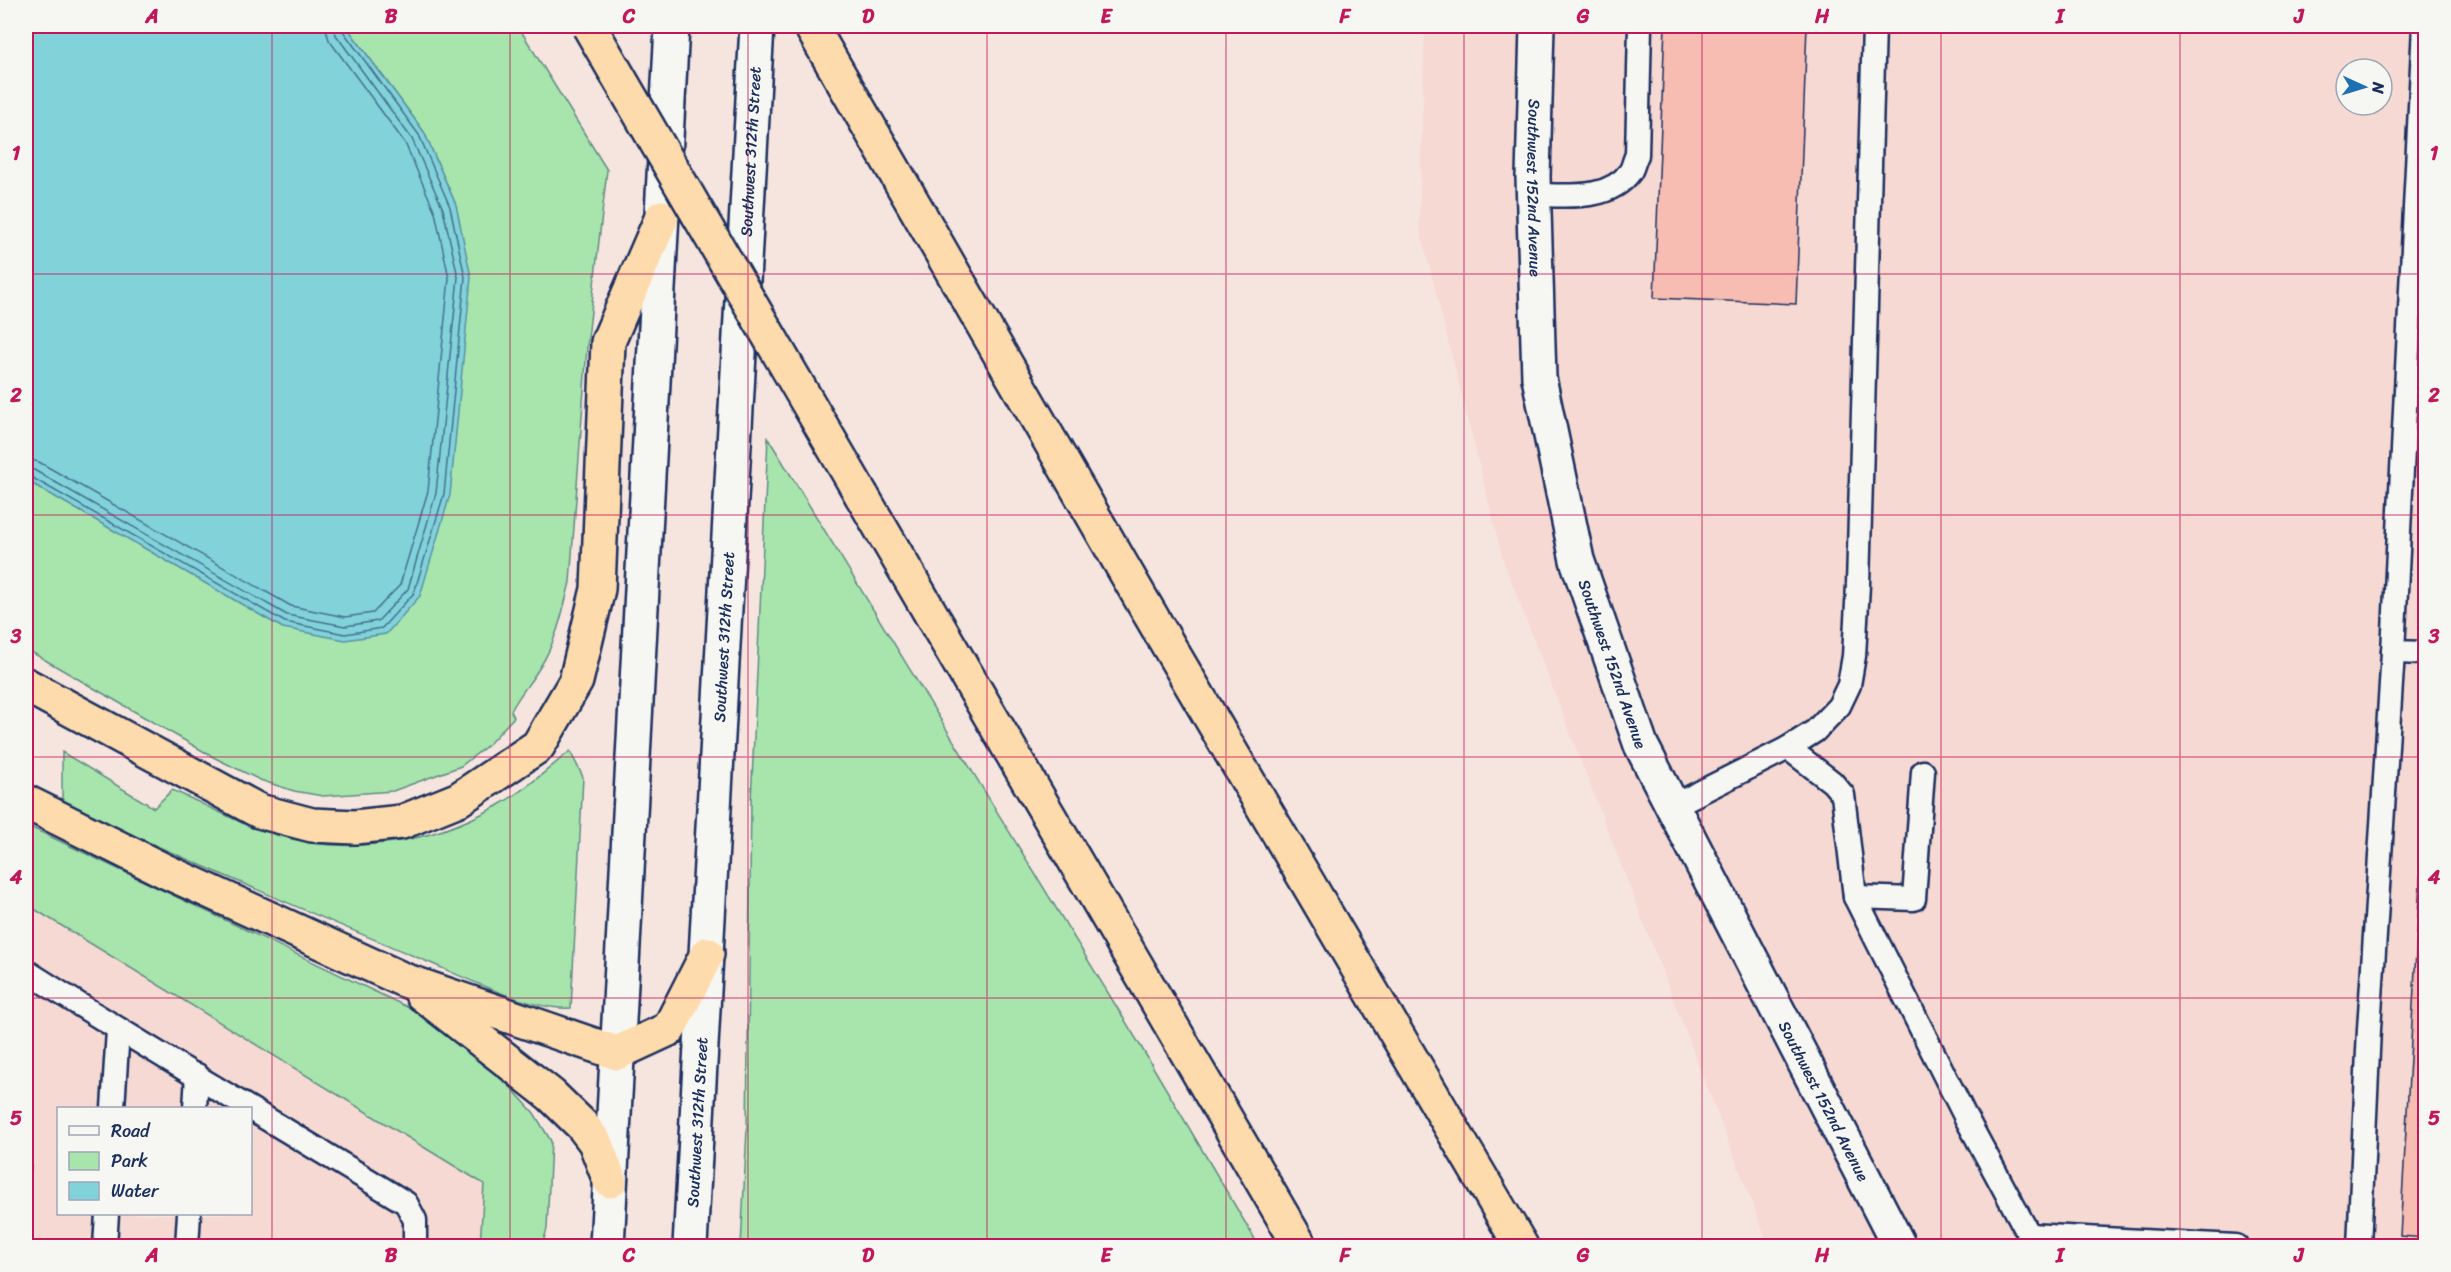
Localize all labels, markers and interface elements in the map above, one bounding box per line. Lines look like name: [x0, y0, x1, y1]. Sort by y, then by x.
text: A: [144, 0, 159, 34]
text: B: [385, 0, 398, 34]
text: C: [622, 0, 636, 34]
text: D: [862, 0, 875, 34]
text: E: [1100, 0, 1113, 34]
text: F: [1339, 0, 1352, 34]
text: G: [1576, 0, 1590, 34]
text: H: [1814, 0, 1830, 34]
text: I: [2055, 0, 2066, 34]
text: J: [2293, 0, 2305, 34]
north arrow: [2334, 57, 2394, 117]
street label: Southwest 312th Street: [731, 66, 769, 238]
text: N: [2364, 80, 2393, 95]
street label: Southwest 152nd Avenue: [1518, 99, 1550, 278]
text: 1: [12, 136, 21, 171]
text: 1: [2430, 136, 2439, 171]
text: 2: [9, 378, 22, 413]
text: 2: [2427, 378, 2440, 413]
street label: Southwest 312th Street: [704, 551, 743, 723]
street label: Southwest 152nd Avenue: [1570, 575, 1656, 753]
text: 3: [10, 619, 22, 654]
text: 3: [2428, 619, 2440, 654]
text: 4: [9, 860, 23, 895]
text: 4: [2427, 860, 2441, 895]
street label: Southwest 152nd Avenue: [1771, 1015, 1878, 1187]
street label: Southwest 312th Street: [678, 1036, 716, 1208]
text: 5: [10, 1101, 22, 1136]
text: 5: [2428, 1101, 2440, 1136]
legend: [57, 1107, 252, 1215]
text: Road: [111, 1115, 151, 1147]
text: Park: [111, 1145, 148, 1177]
text: Water: [111, 1175, 160, 1207]
text: A: [144, 1238, 159, 1272]
text: B: [385, 1238, 398, 1272]
text: C: [622, 1238, 636, 1272]
text: D: [862, 1238, 875, 1272]
text: E: [1100, 1238, 1113, 1272]
text: F: [1339, 1238, 1352, 1272]
text: G: [1576, 1238, 1590, 1272]
text: H: [1814, 1238, 1830, 1272]
text: I: [2055, 1238, 2066, 1272]
text: J: [2293, 1238, 2305, 1272]

